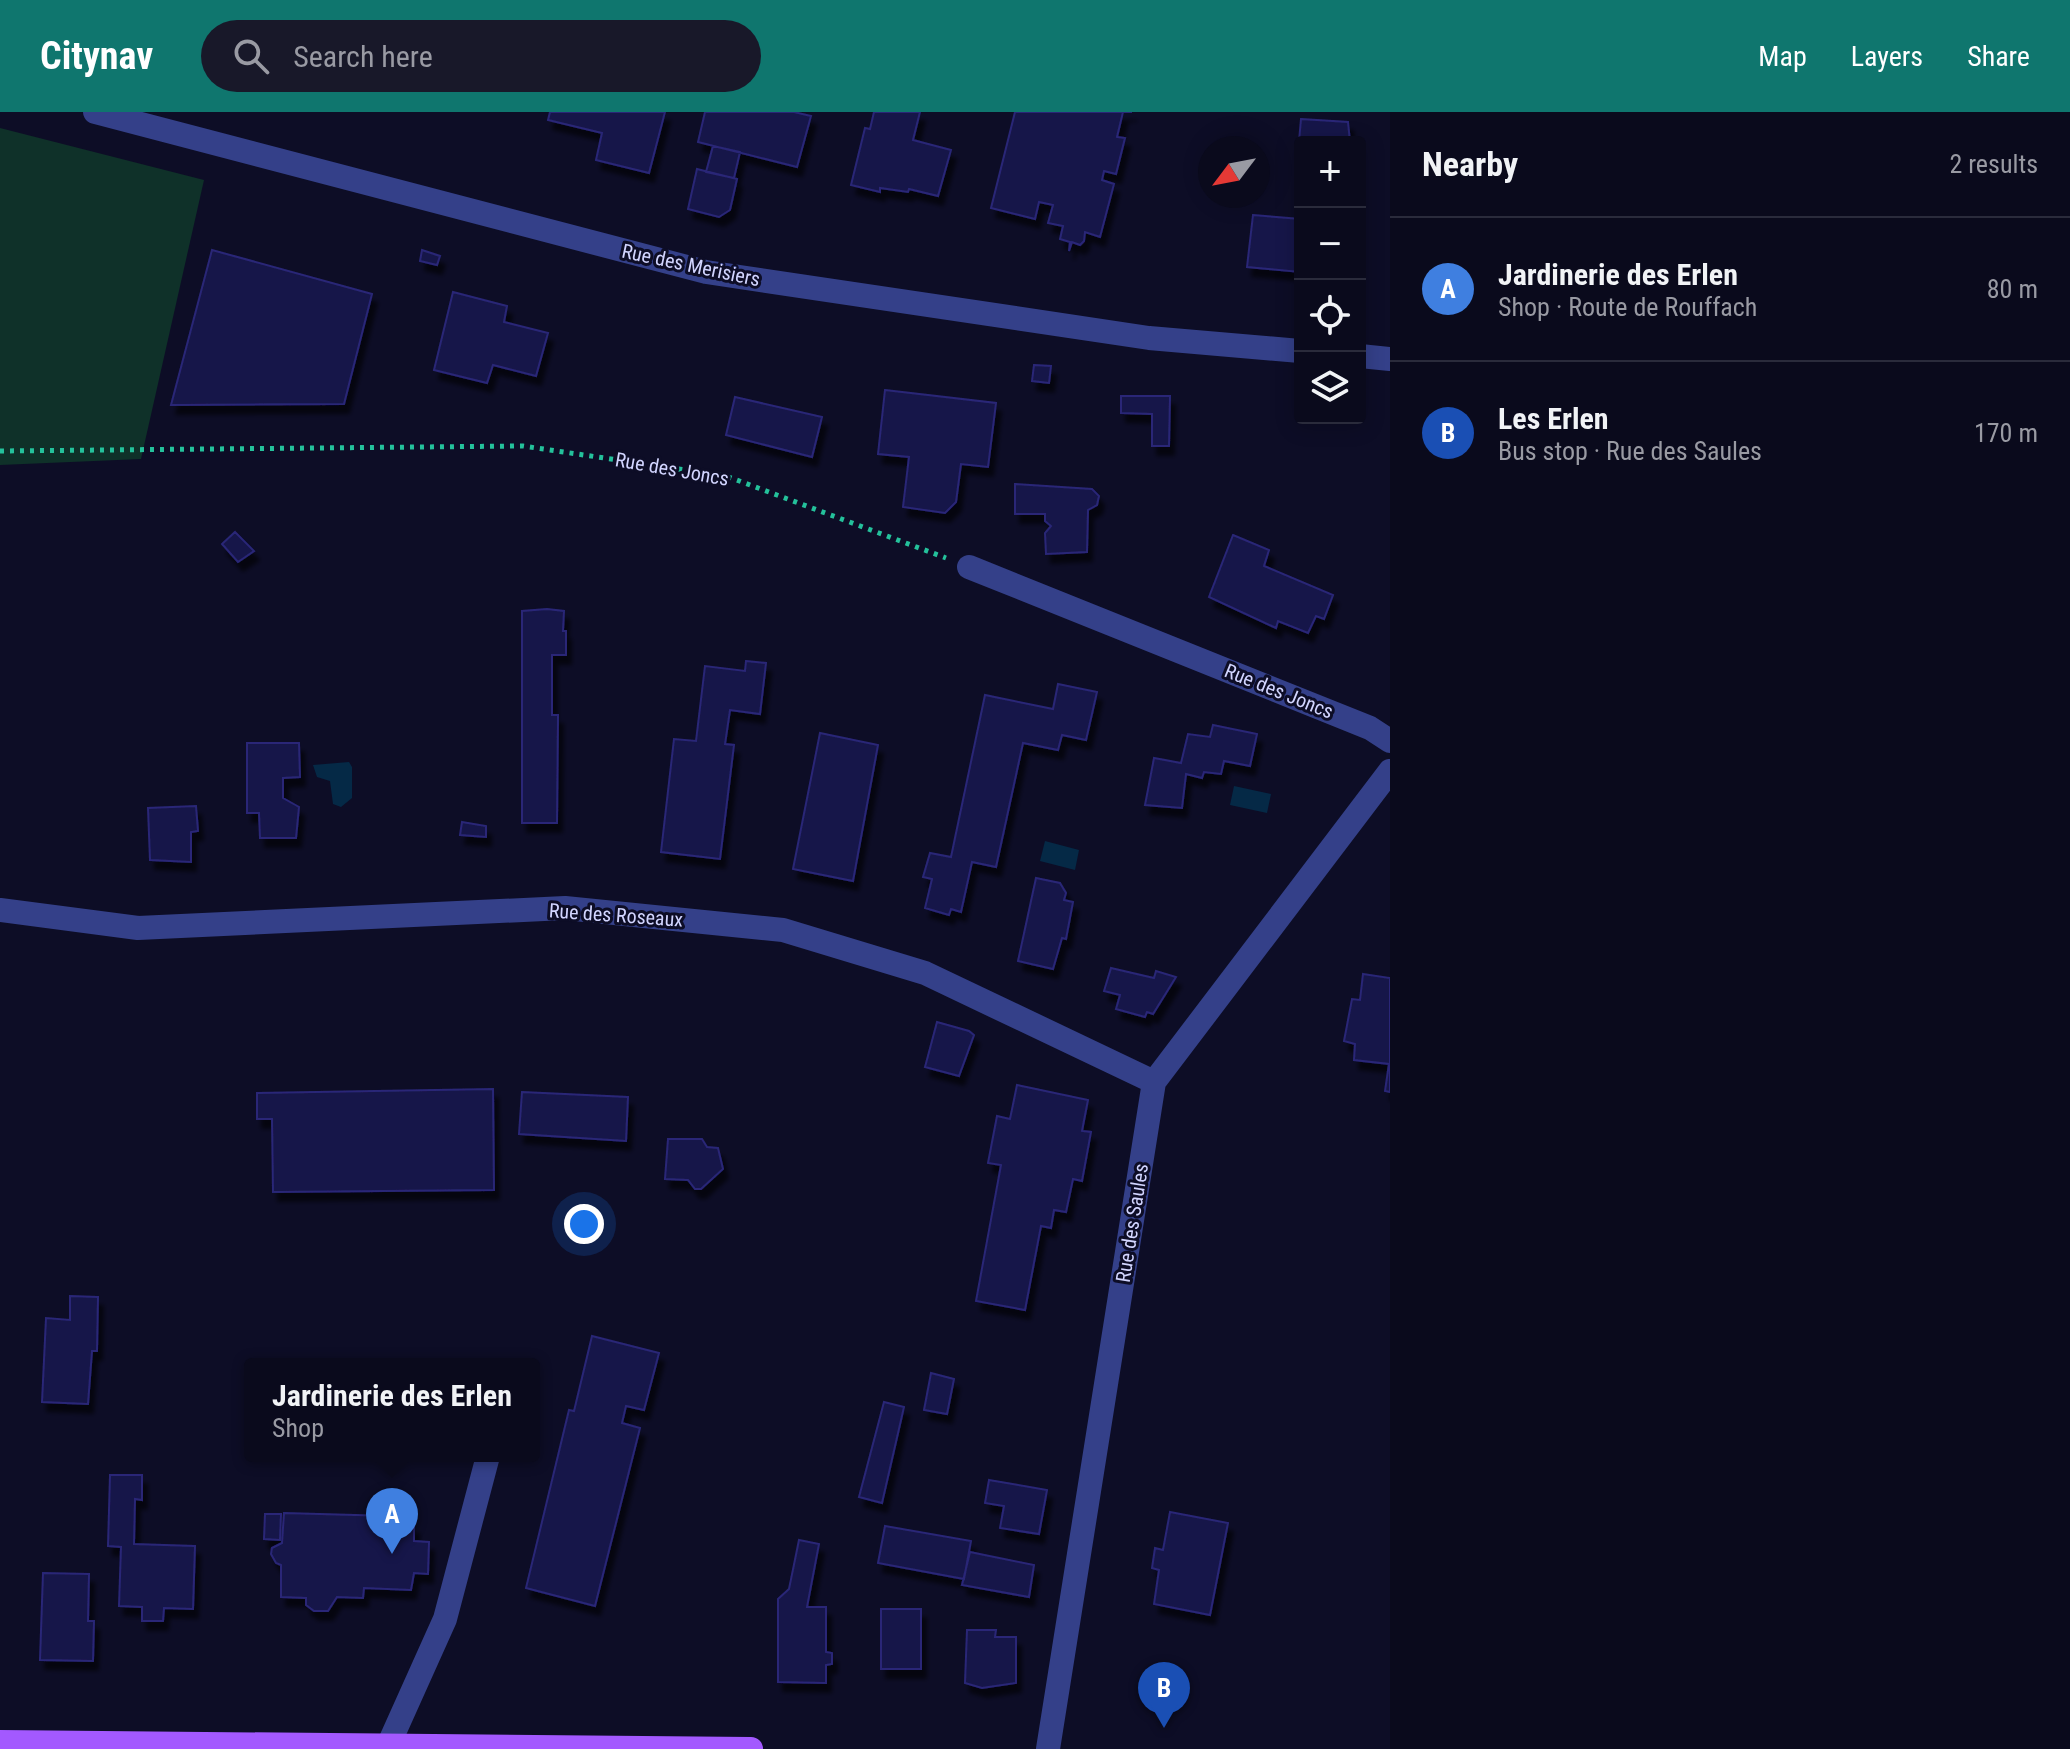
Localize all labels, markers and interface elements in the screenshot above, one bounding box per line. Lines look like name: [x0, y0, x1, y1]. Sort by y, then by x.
search box: [201, 20, 761, 92]
text: Citynav: [40, 34, 153, 78]
icon: search: [229, 34, 273, 78]
text: Search here: [293, 39, 433, 74]
text: Map: [1758, 40, 1807, 73]
text: Layers: [1851, 40, 1923, 73]
text: Share: [1967, 40, 2030, 73]
north arrow: [1198, 136, 1270, 208]
map controls: [1294, 136, 1366, 424]
button: +: [1294, 136, 1366, 208]
text: Nearby: [1422, 144, 1518, 184]
text: 2 results: [1949, 149, 2038, 179]
button: −: [1294, 208, 1366, 280]
street label: Rue des Merisiers: [620, 239, 762, 291]
text: Jardinerie des Erlen: [1498, 257, 1738, 292]
text: A: [1440, 274, 1456, 304]
text: 80 m: [1987, 274, 2038, 304]
button: locate: [1294, 280, 1366, 352]
text: Shop · Route de Rouffach: [1498, 292, 1757, 322]
button: layers: [1294, 352, 1366, 424]
text: Les Erlen: [1498, 401, 1609, 436]
text: B: [1441, 418, 1455, 448]
text: 170 m: [1974, 418, 2038, 448]
text: Bus stop · Rue des Saules: [1498, 436, 1762, 466]
street label: Rue des Joncs: [613, 447, 731, 491]
street label: Rue des Joncs: [1221, 658, 1337, 724]
street label: Rue des Roseaux: [548, 898, 684, 932]
street label: Rue des Saules: [1111, 1162, 1153, 1284]
your location: [564, 1204, 604, 1244]
popup: [244, 1358, 540, 1462]
text: Jardinerie des Erlen: [272, 1378, 512, 1413]
text: Shop: [272, 1413, 324, 1443]
pin: A: [366, 1488, 418, 1554]
pin: B: [1138, 1662, 1190, 1728]

